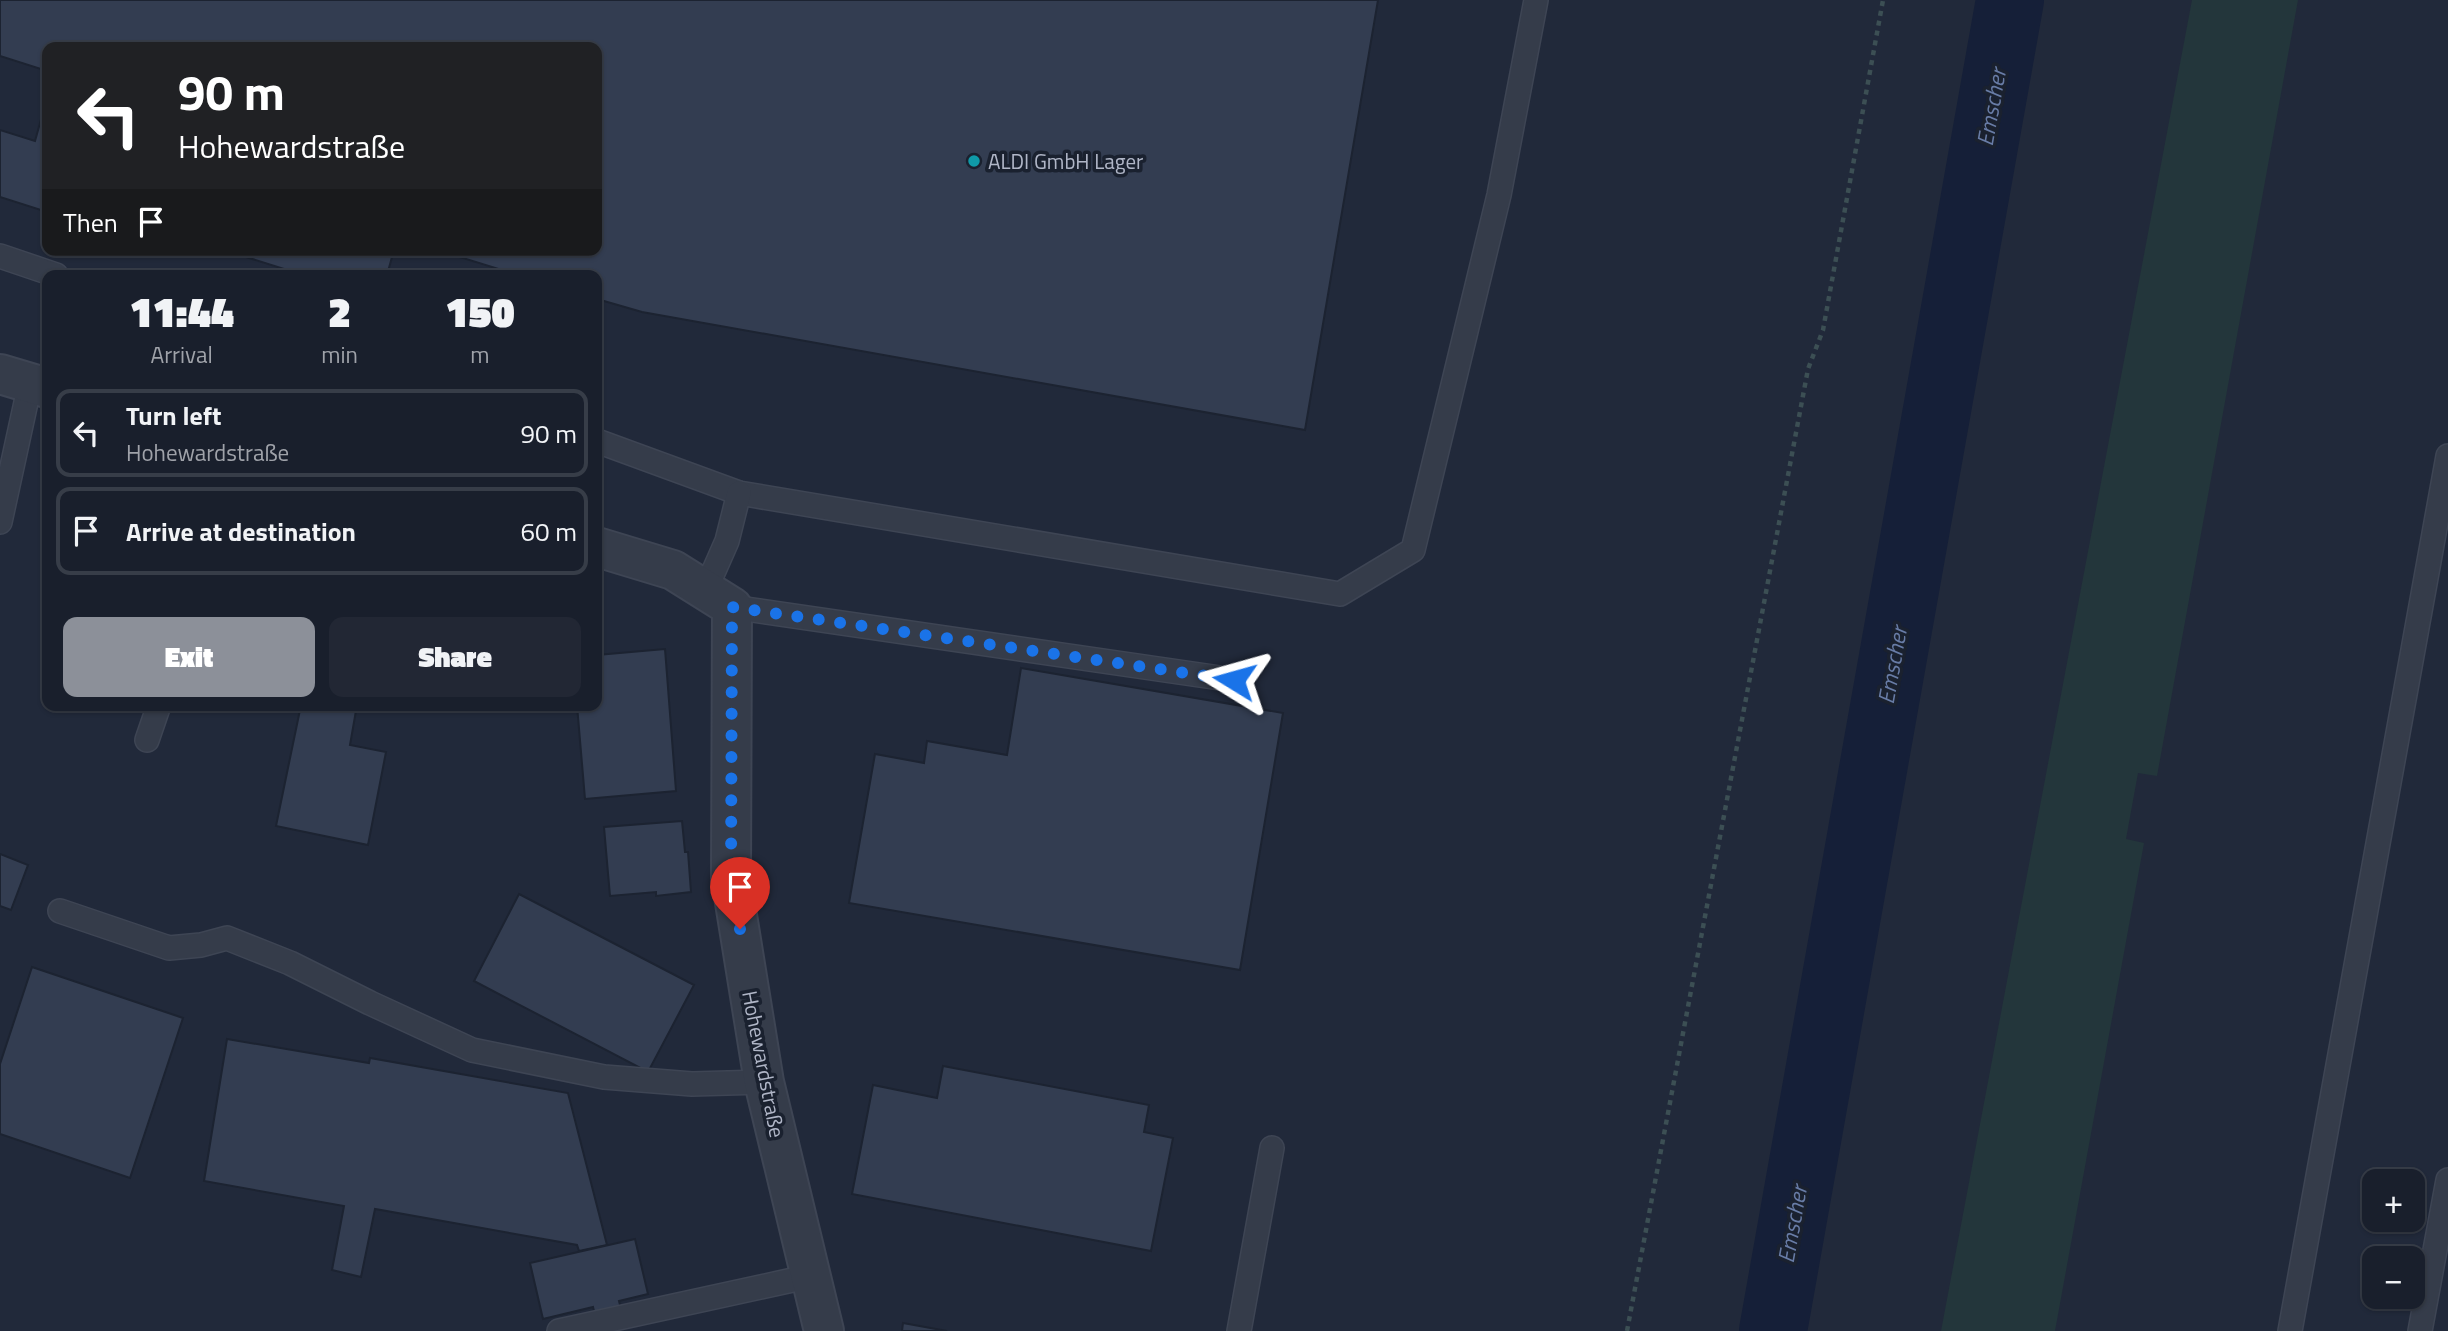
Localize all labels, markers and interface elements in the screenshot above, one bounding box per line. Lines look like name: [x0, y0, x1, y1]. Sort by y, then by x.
text: 90 m: [178, 54, 285, 129]
water label: Emscher: [1967, 63, 2015, 148]
icon: left: [63, 70, 154, 161]
text: Hohewardstraße: [178, 122, 405, 170]
place label: ALDI GmbH Lager: [988, 145, 1143, 177]
marker: ALDI GmbH Lager: [966, 153, 982, 169]
text: Then: [63, 203, 118, 242]
icon: arrive: [132, 203, 170, 241]
text: 11:44: [129, 279, 234, 343]
text: 2: [328, 279, 351, 343]
text: 150: [445, 279, 515, 343]
text: Arrival: [150, 337, 213, 372]
text: min: [321, 337, 358, 372]
text: m: [470, 337, 490, 372]
text: Turn left: [126, 396, 221, 435]
icon: left: [67, 414, 105, 452]
text: 90 m: [520, 414, 577, 453]
text: Hohewardstraße: [126, 435, 289, 470]
icon: arrive: [67, 512, 105, 550]
text: Arrive at destination: [126, 512, 356, 551]
text: 60 m: [520, 512, 577, 551]
button: Exit: [63, 617, 315, 697]
button: Share: [329, 617, 581, 697]
water label: Emscher: [1868, 621, 1916, 706]
position arrow: [1197, 643, 1271, 717]
pin: [710, 857, 770, 929]
icon: arrive: [721, 868, 759, 906]
street label: Hohewardstraße: [734, 988, 794, 1140]
map controls: [2362, 1169, 2425, 1309]
button: +: [2362, 1169, 2425, 1232]
water label: Emscher: [1768, 1180, 1816, 1265]
button: −: [2362, 1246, 2425, 1309]

